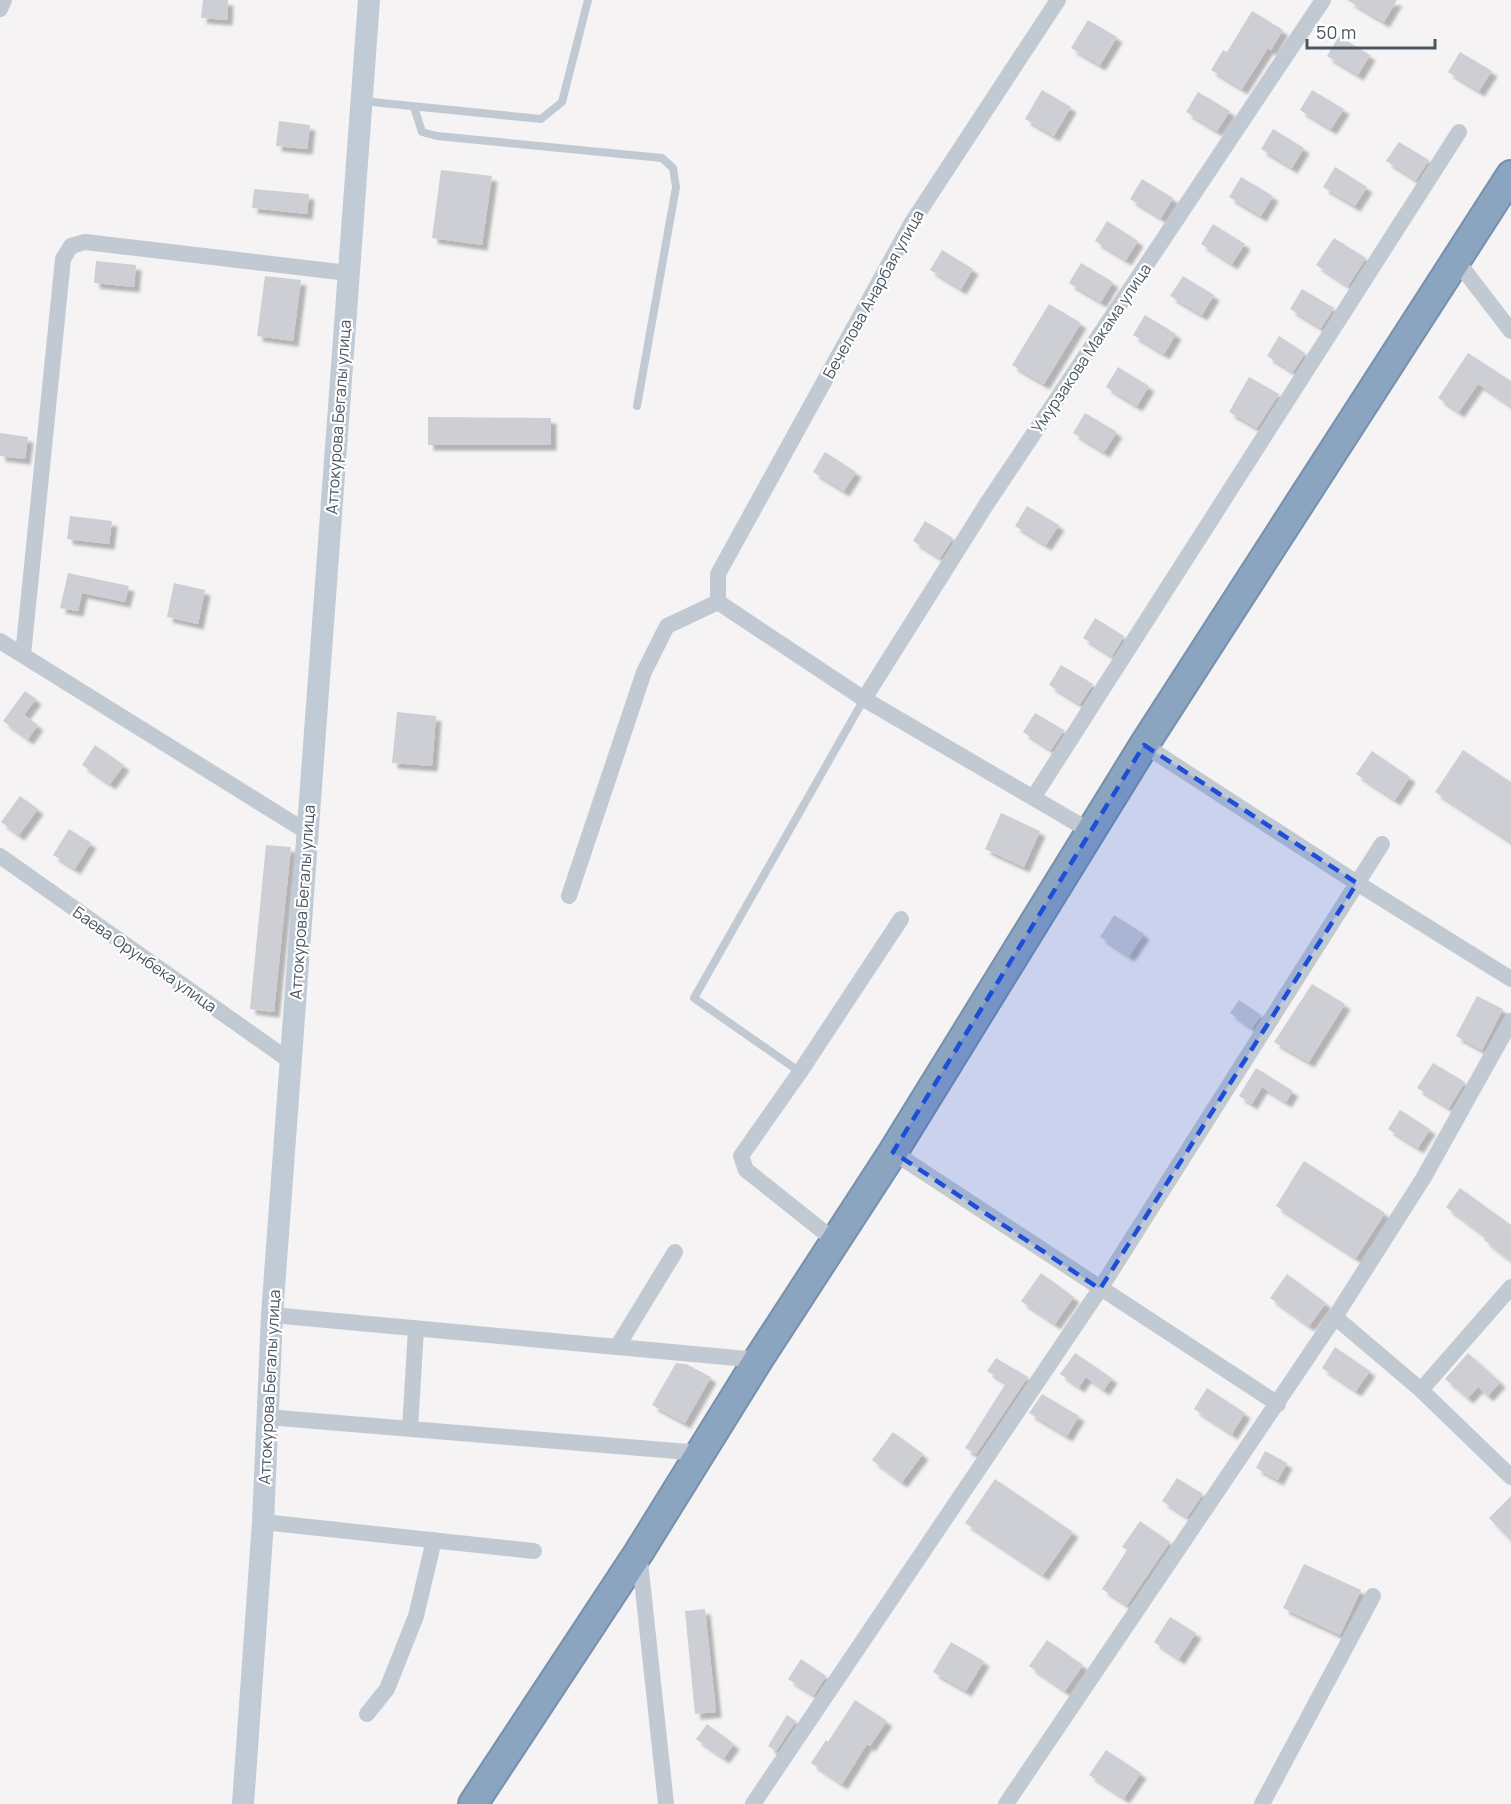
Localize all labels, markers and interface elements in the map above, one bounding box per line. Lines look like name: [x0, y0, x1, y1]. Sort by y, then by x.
scale bar: [1307, 12, 1434, 50]
text: 50 m: [1316, 20, 1356, 44]
street label: Бечелова Анарбая улица: [817, 206, 929, 382]
street label: Умурзакова Макама улица: [1026, 259, 1156, 437]
street label: Аттокурова Бегалы улица: [320, 319, 356, 515]
street label: Аттокурова Бегалы улица: [284, 804, 320, 1000]
street label: Баева Орунбека улица: [69, 901, 221, 1017]
street label: Аттокурова Бегалы улица: [253, 1289, 285, 1485]

